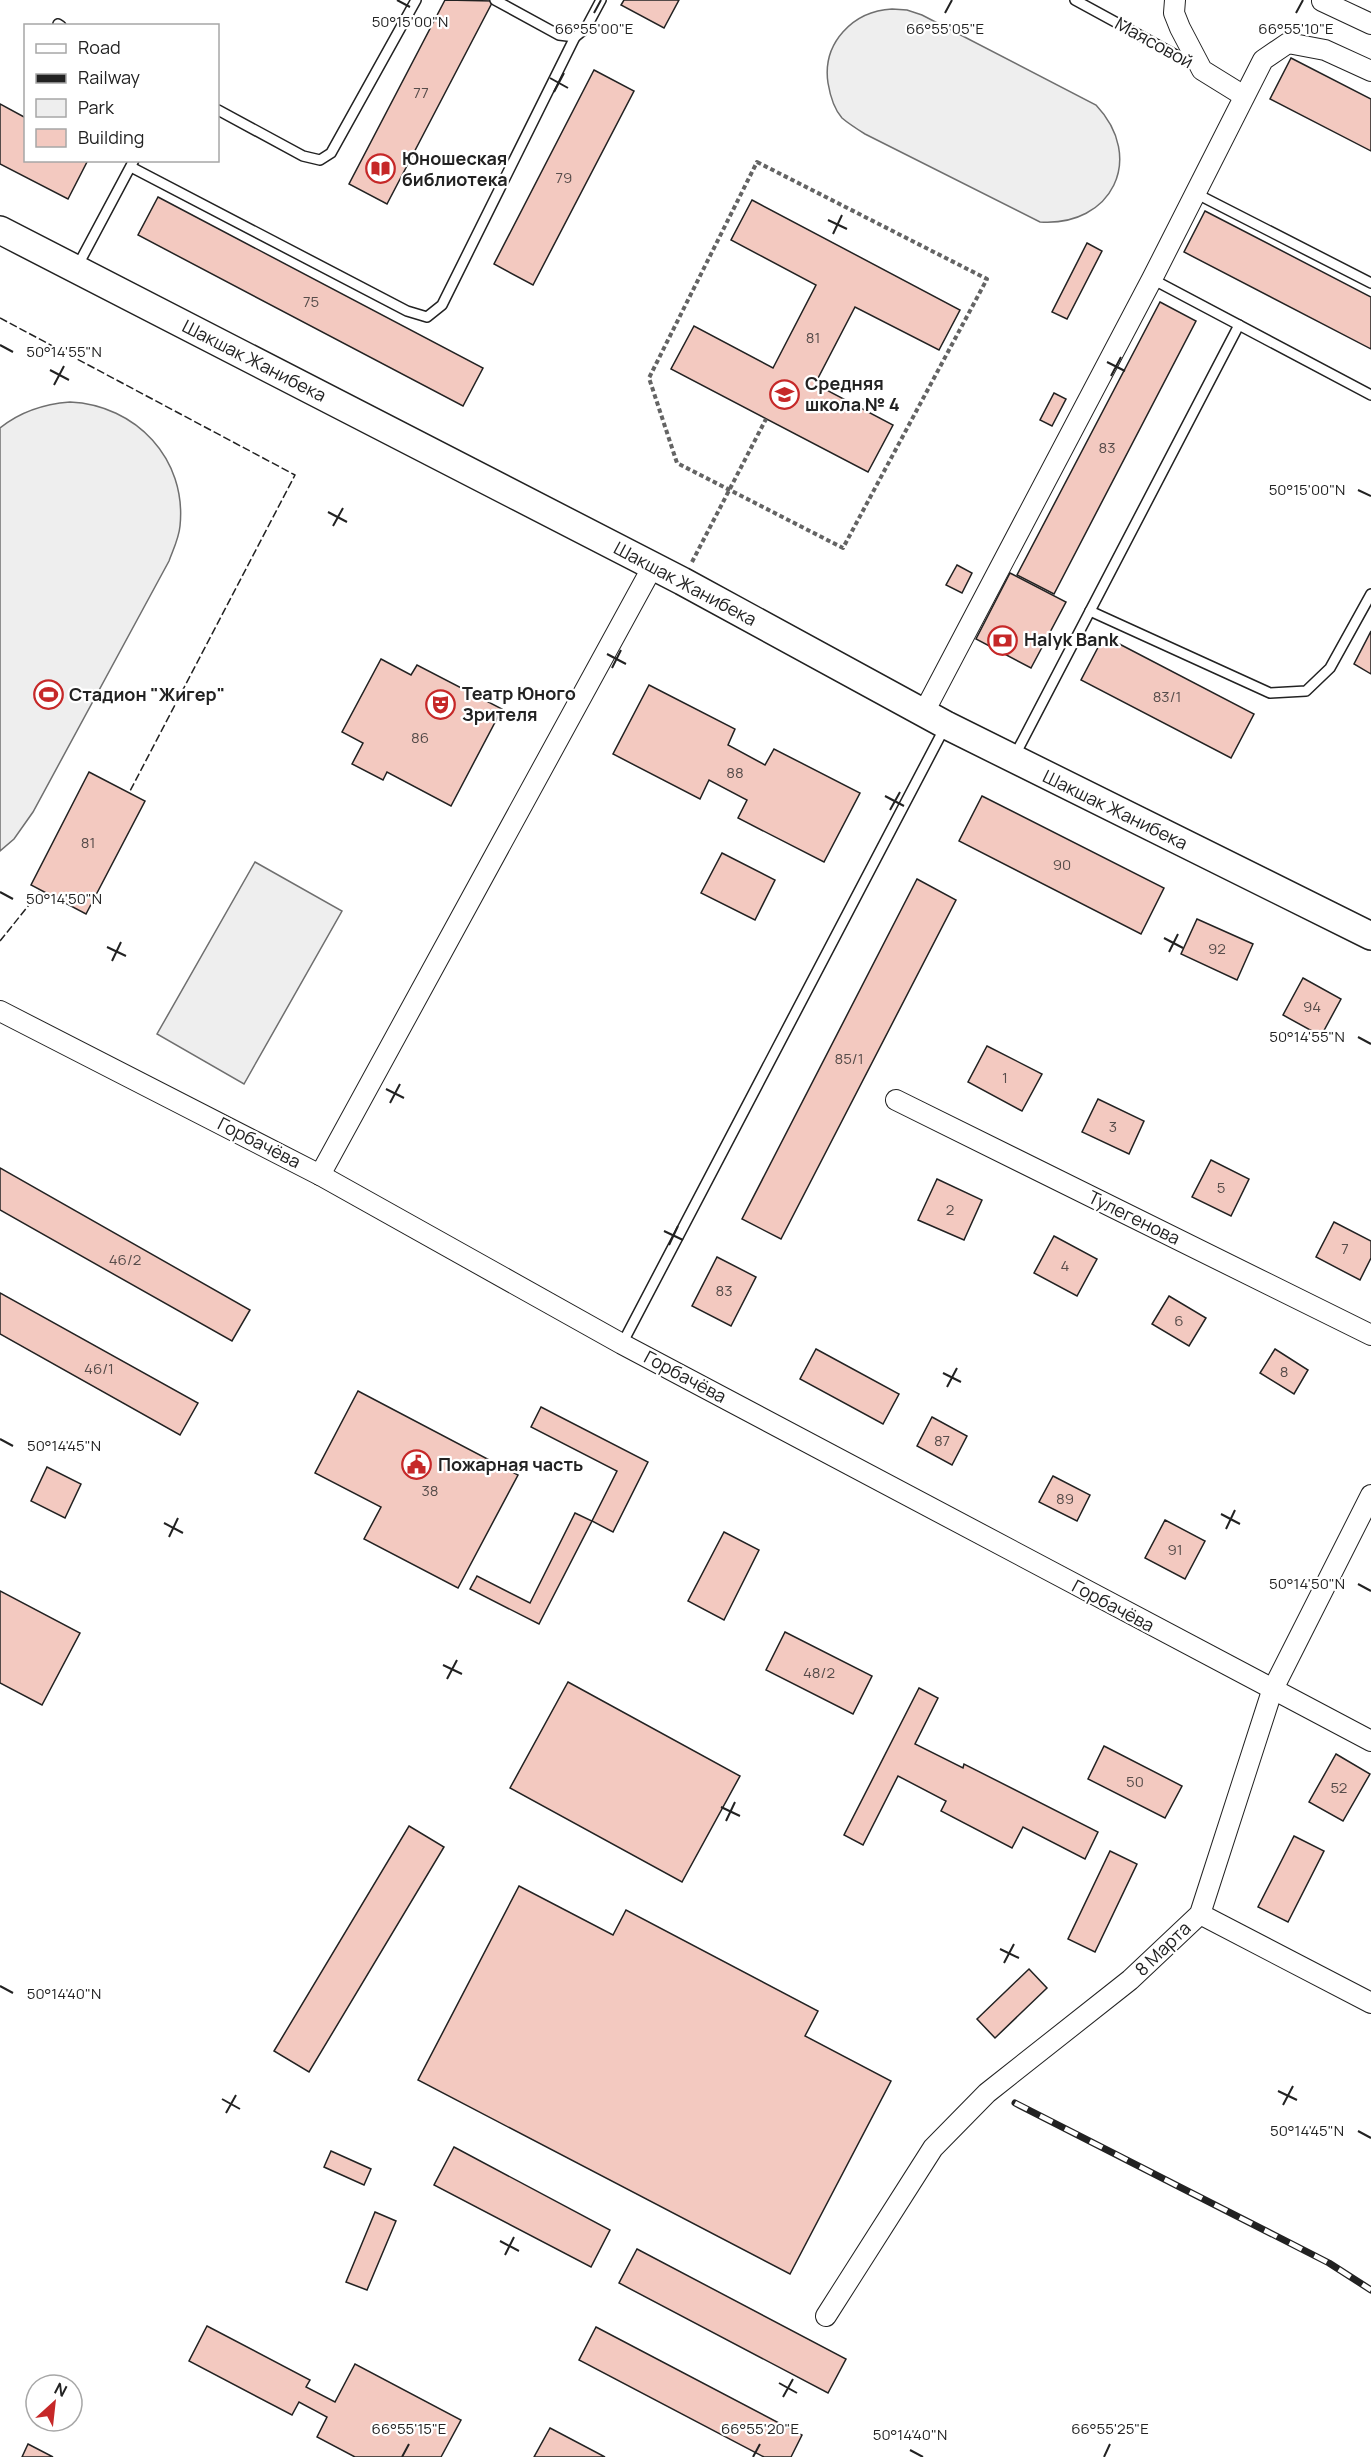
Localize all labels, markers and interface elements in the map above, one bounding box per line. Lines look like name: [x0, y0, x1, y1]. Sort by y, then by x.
text: 50°15'00"N: [372, 11, 448, 32]
street label: Маясовой: [1111, 11, 1198, 73]
text: 66°55'00"E: [555, 18, 633, 39]
text: 66°55'05"E: [906, 18, 984, 39]
text: 66°55'10"E: [1258, 18, 1334, 39]
legend: [24, 24, 219, 162]
text: Road: [78, 35, 121, 59]
text: Railway: [78, 65, 140, 89]
house number: 77: [413, 82, 429, 103]
text: Park: [78, 95, 115, 119]
text: Building: [78, 125, 144, 149]
place label: Юношеская библиотека: [402, 146, 508, 191]
library icon: Юношеская библиотека: [365, 153, 397, 185]
house number: 79: [556, 167, 572, 188]
house number: 75: [303, 291, 319, 312]
street label: Шакшак Жанибека: [178, 313, 330, 407]
house number: 81: [806, 327, 820, 348]
text: 50°14'55"N: [26, 341, 102, 362]
place label: Средняя школа № 4: [805, 371, 900, 416]
school or university icon: Средняя школа № 4: [768, 378, 800, 410]
house number: 83: [1098, 437, 1116, 458]
text: 50°15'00"N: [1269, 479, 1345, 500]
street label: Шакшак Жанибека: [610, 535, 761, 631]
bank icon: Halyk Bank: [987, 624, 1019, 656]
place label: Halyk Bank: [1024, 627, 1120, 651]
sports icon: Стадион "Жигер": [32, 679, 64, 711]
place label: Театр Юного Зрителя: [462, 681, 576, 726]
place label: Стадион "Жигер": [69, 682, 225, 706]
house number: 83/1: [1153, 686, 1181, 707]
theatre icon: Театр Юного Зрителя: [425, 688, 457, 720]
house number: 86: [411, 727, 429, 748]
house number: 88: [726, 762, 744, 783]
street label: Шакшак Жанибека: [1039, 764, 1192, 855]
house number: 81: [81, 832, 95, 853]
house number: 90: [1053, 854, 1071, 875]
text: 50°14'50"N: [26, 888, 102, 909]
house number: 92: [1208, 938, 1226, 959]
house number: 94: [1303, 996, 1321, 1017]
text: 50°14'55"N: [1269, 1026, 1345, 1047]
house number: 85/1: [834, 1048, 864, 1069]
house number: 1: [1002, 1067, 1008, 1088]
street label: Горбачёва: [214, 1111, 305, 1173]
house number: 3: [1109, 1116, 1117, 1137]
house number: 5: [1217, 1177, 1225, 1198]
street label: Тулегенова: [1085, 1185, 1184, 1250]
house number: 2: [946, 1199, 954, 1220]
house number: 7: [1341, 1238, 1349, 1259]
house number: 46/2: [109, 1249, 141, 1270]
house number: 4: [1061, 1255, 1070, 1276]
house number: 83: [715, 1280, 733, 1301]
house number: 6: [1174, 1310, 1184, 1331]
street label: Горбачёва: [640, 1344, 731, 1408]
house number: 46/1: [84, 1358, 114, 1379]
house number: 8: [1280, 1361, 1288, 1382]
house number: 87: [934, 1430, 950, 1451]
text: 50°14'45"N: [27, 1435, 101, 1456]
public building icon: Пожарная часть: [401, 1449, 433, 1481]
place label: Пожарная часть: [438, 1452, 583, 1476]
house number: 38: [421, 1480, 439, 1501]
house number: 89: [1056, 1488, 1074, 1509]
house number: 91: [1167, 1539, 1183, 1560]
street label: Горбачёва: [1068, 1573, 1159, 1637]
text: 50°14'50"N: [1269, 1573, 1345, 1594]
house number: 48/2: [803, 1662, 835, 1683]
house number: 50: [1126, 1771, 1144, 1792]
house number: 52: [1331, 1777, 1347, 1798]
street label: 8 Марта: [1129, 1916, 1195, 1981]
text: 50°14'40"N: [27, 1983, 101, 2004]
text: 50°14'45"N: [1270, 2120, 1344, 2141]
north arrow: [24, 2373, 84, 2433]
text: N: [51, 2377, 71, 2402]
text: 66°55'15"E: [372, 2418, 446, 2439]
text: 66°55'20"E: [721, 2418, 799, 2439]
text: 66°55'25"E: [1071, 2418, 1149, 2439]
text: 50°14'40"N: [873, 2424, 947, 2445]

